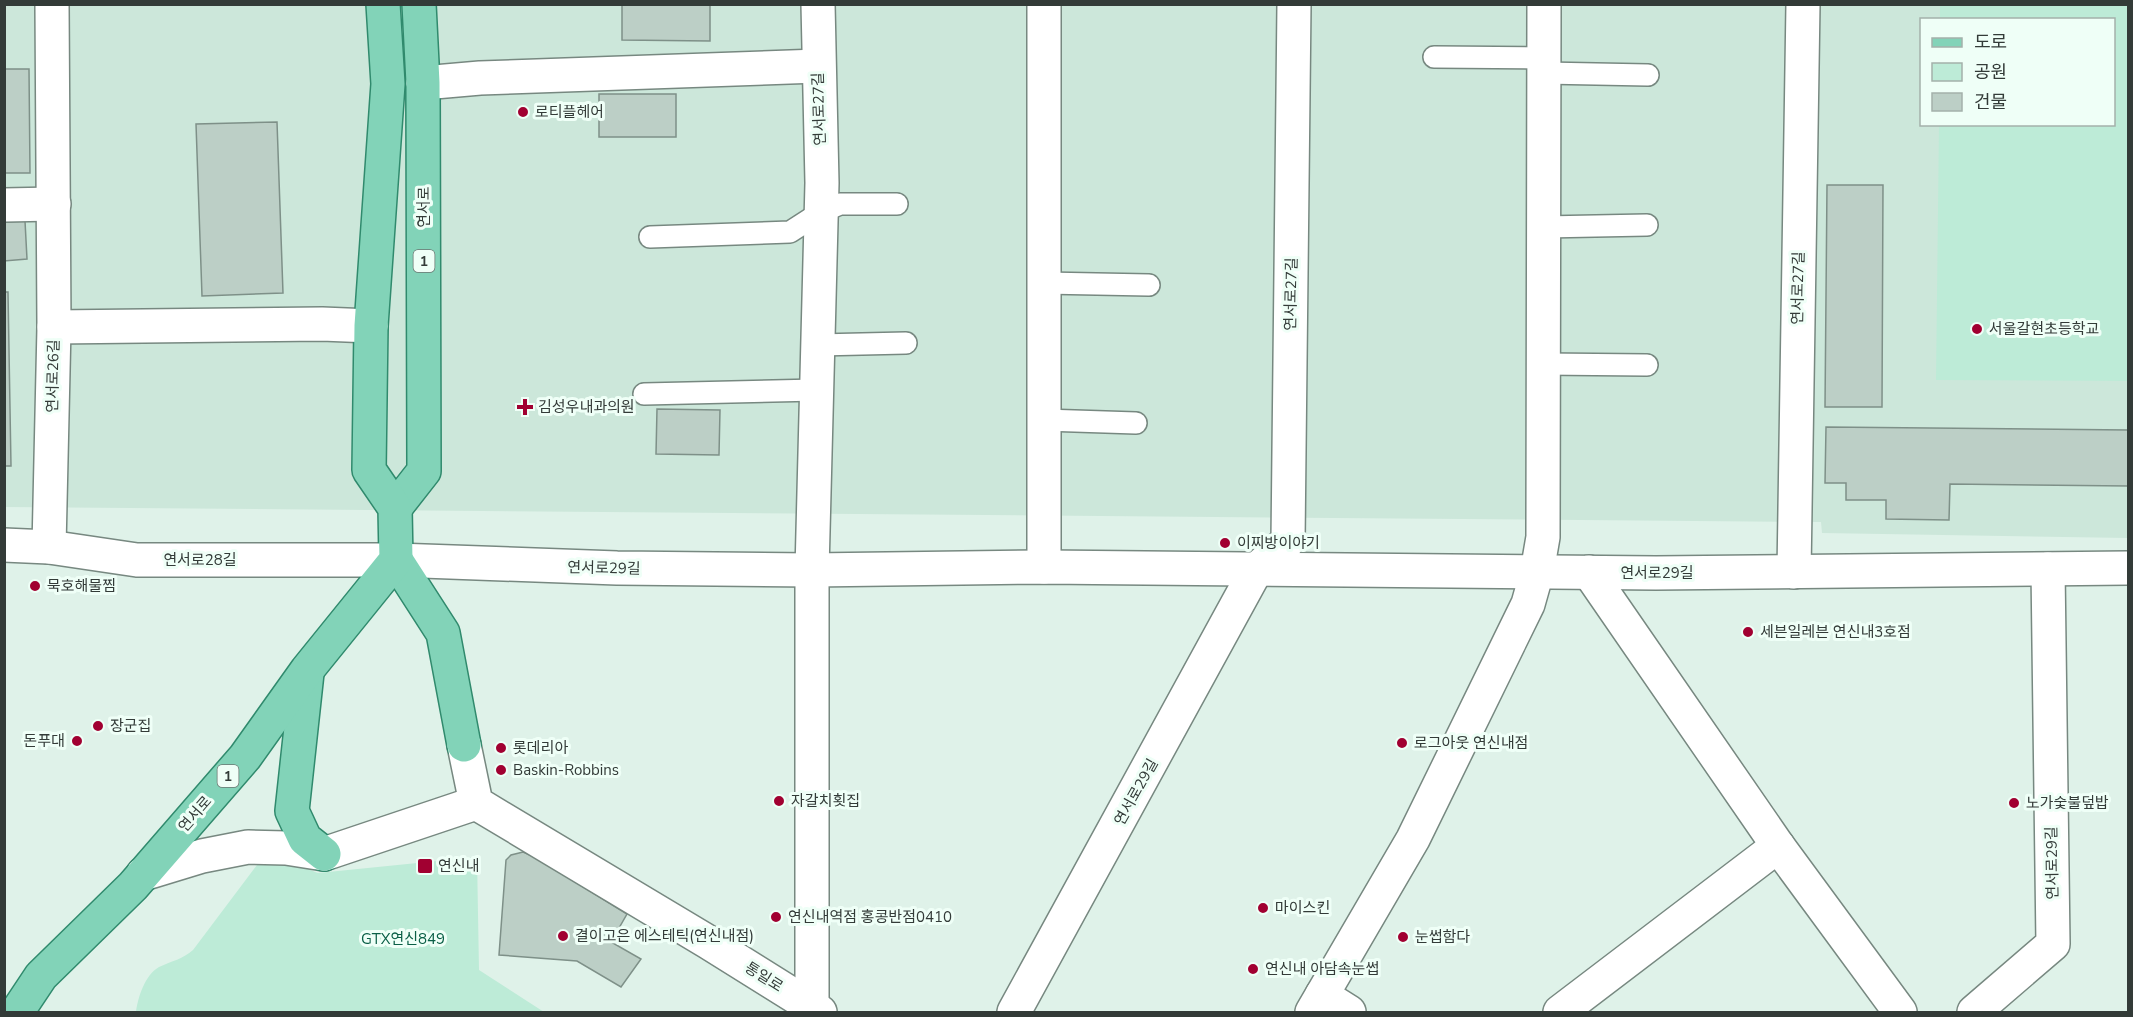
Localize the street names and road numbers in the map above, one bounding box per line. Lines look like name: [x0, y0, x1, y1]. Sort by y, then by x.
street label: 연서로27길: [808, 72, 830, 146]
street label: 연서로: [414, 186, 434, 228]
road number: 1: [414, 250, 434, 272]
street label: 연서로27길: [1787, 251, 1809, 325]
street label: 연서로27길: [1280, 257, 1302, 331]
street label: 연서로26길: [42, 339, 64, 413]
street label: 연서로28길: [163, 550, 237, 570]
street label: 연서로29길: [567, 557, 641, 579]
street label: 연서로29길: [1620, 563, 1694, 583]
street label: 연서로29길: [1110, 755, 1162, 829]
road number: 1: [218, 765, 238, 787]
street label: 연서로: [174, 792, 216, 836]
street label: 연서로29길: [2041, 826, 2063, 900]
street label: 통일로: [741, 958, 787, 996]

